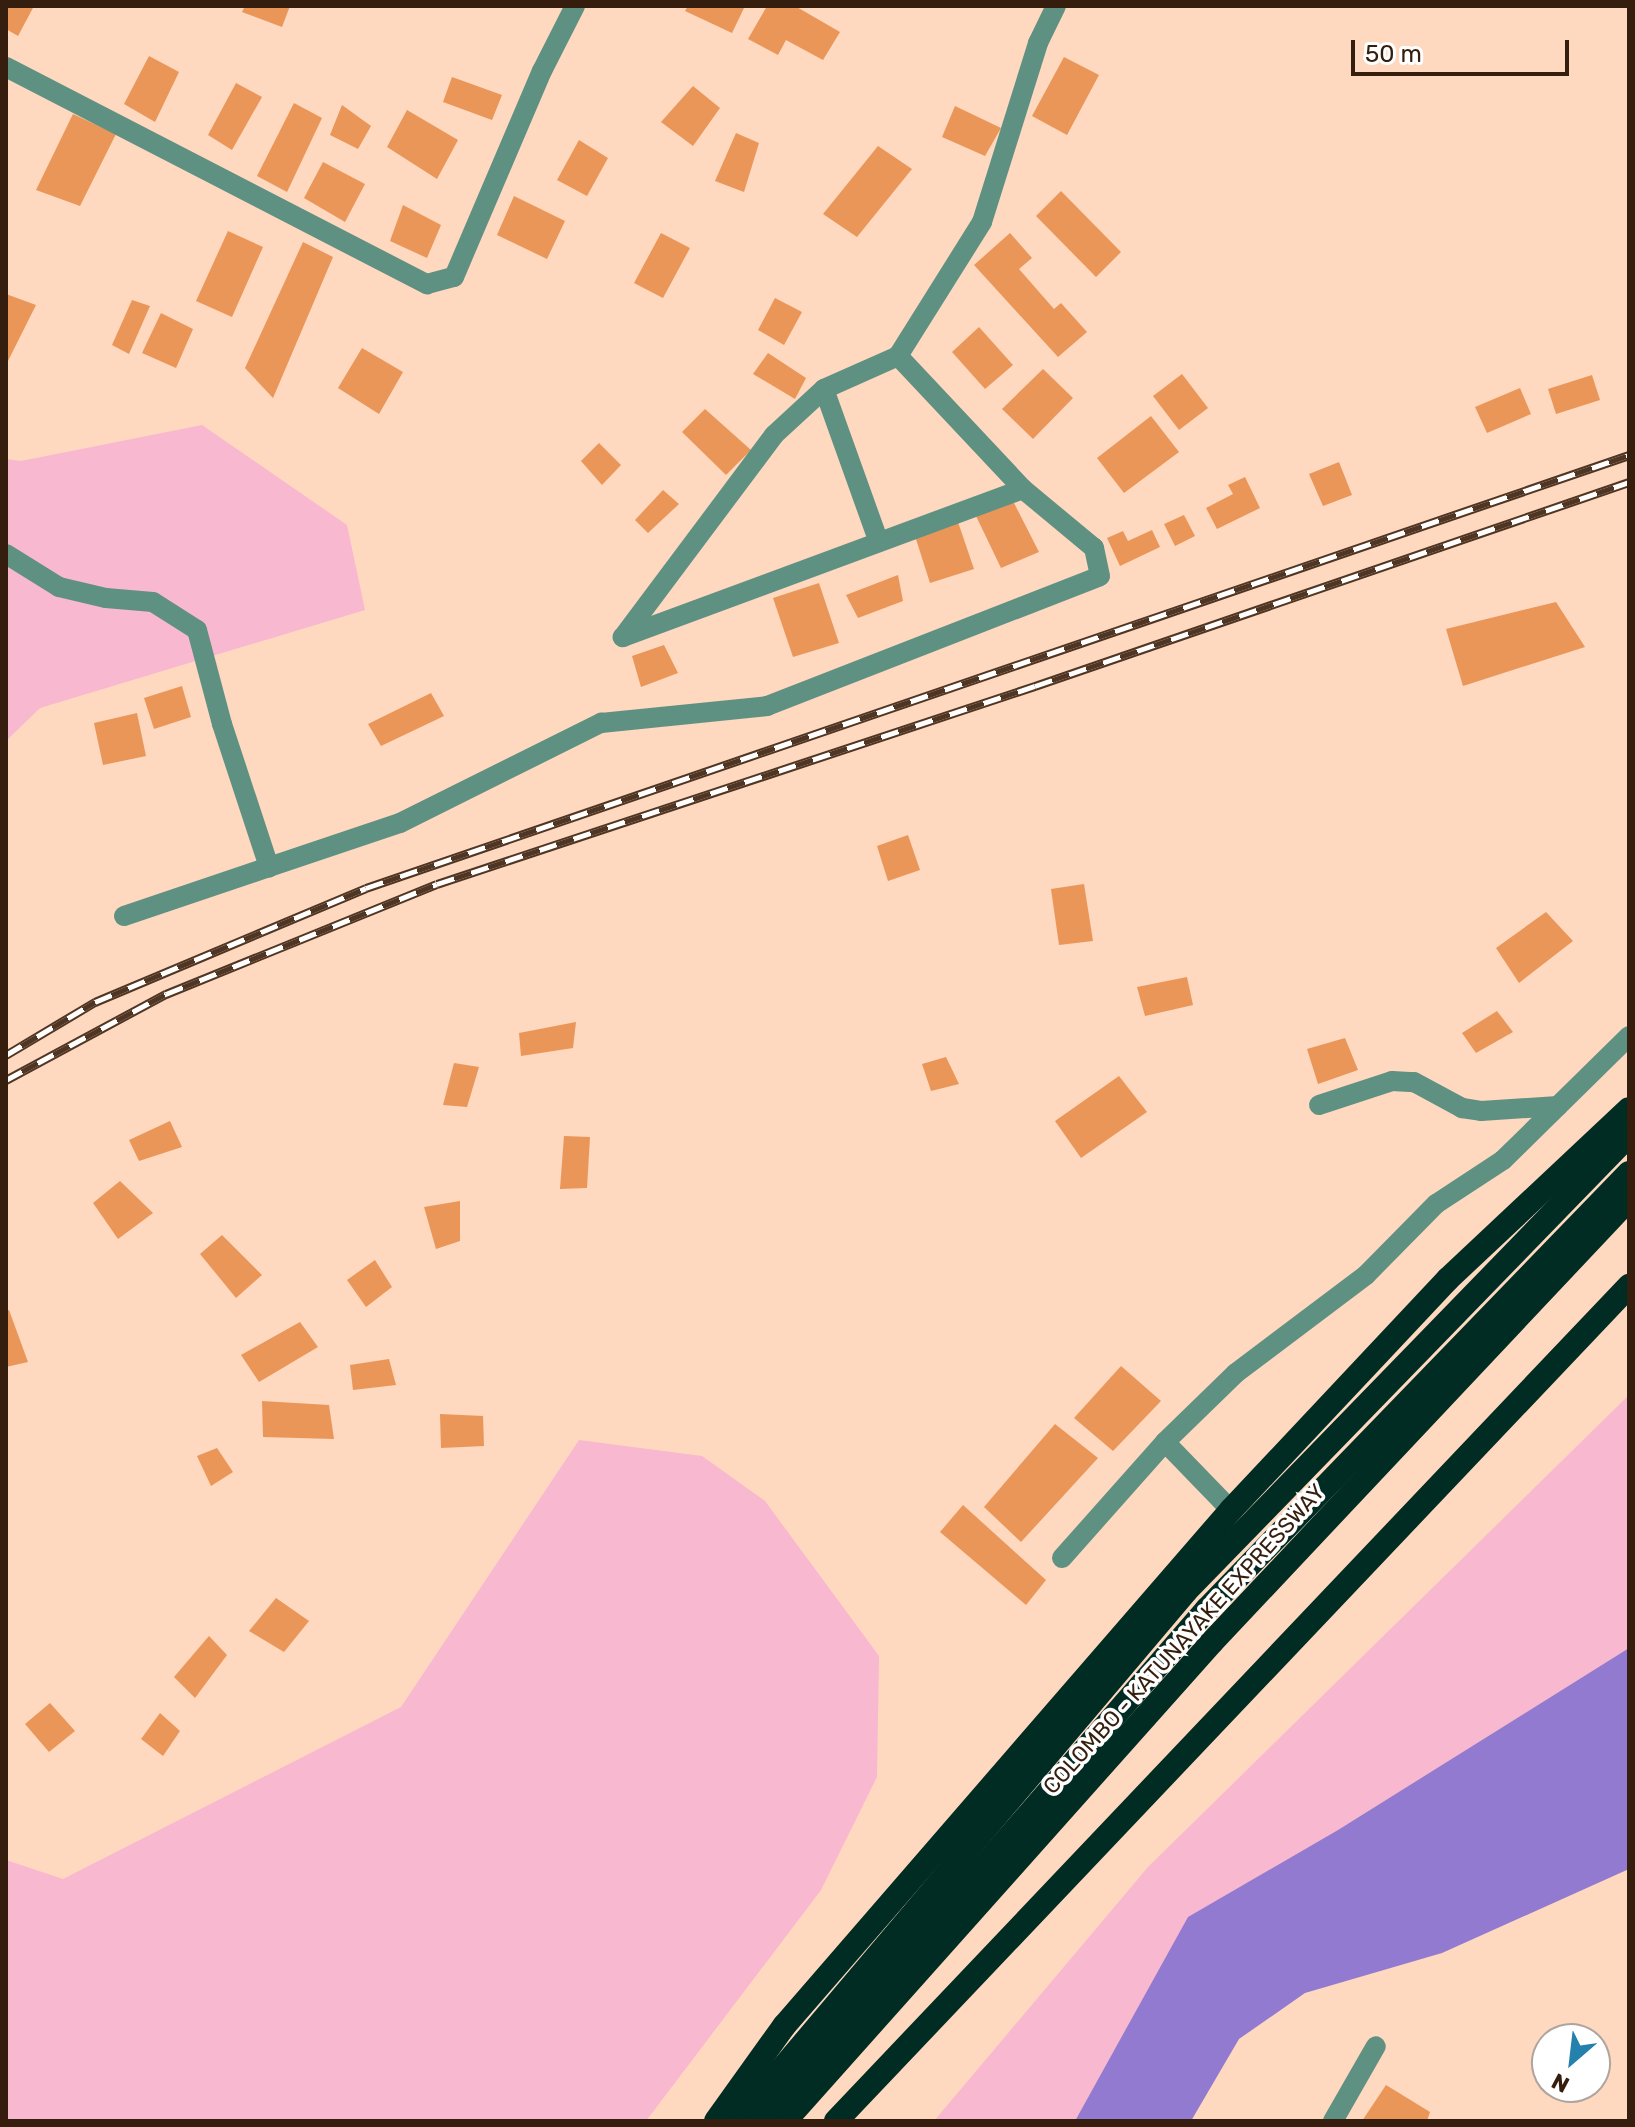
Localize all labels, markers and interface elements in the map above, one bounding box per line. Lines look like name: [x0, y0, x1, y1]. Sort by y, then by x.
scale bar: [1355, 24, 1573, 74]
text: 50 m: [1365, 40, 1422, 68]
street label: COLOMBO - KATUNAYAKE EXPRESSWAY: [1038, 1479, 1330, 1799]
north arrow: [1531, 2023, 1611, 2103]
text: N: [1547, 2067, 1574, 2099]

